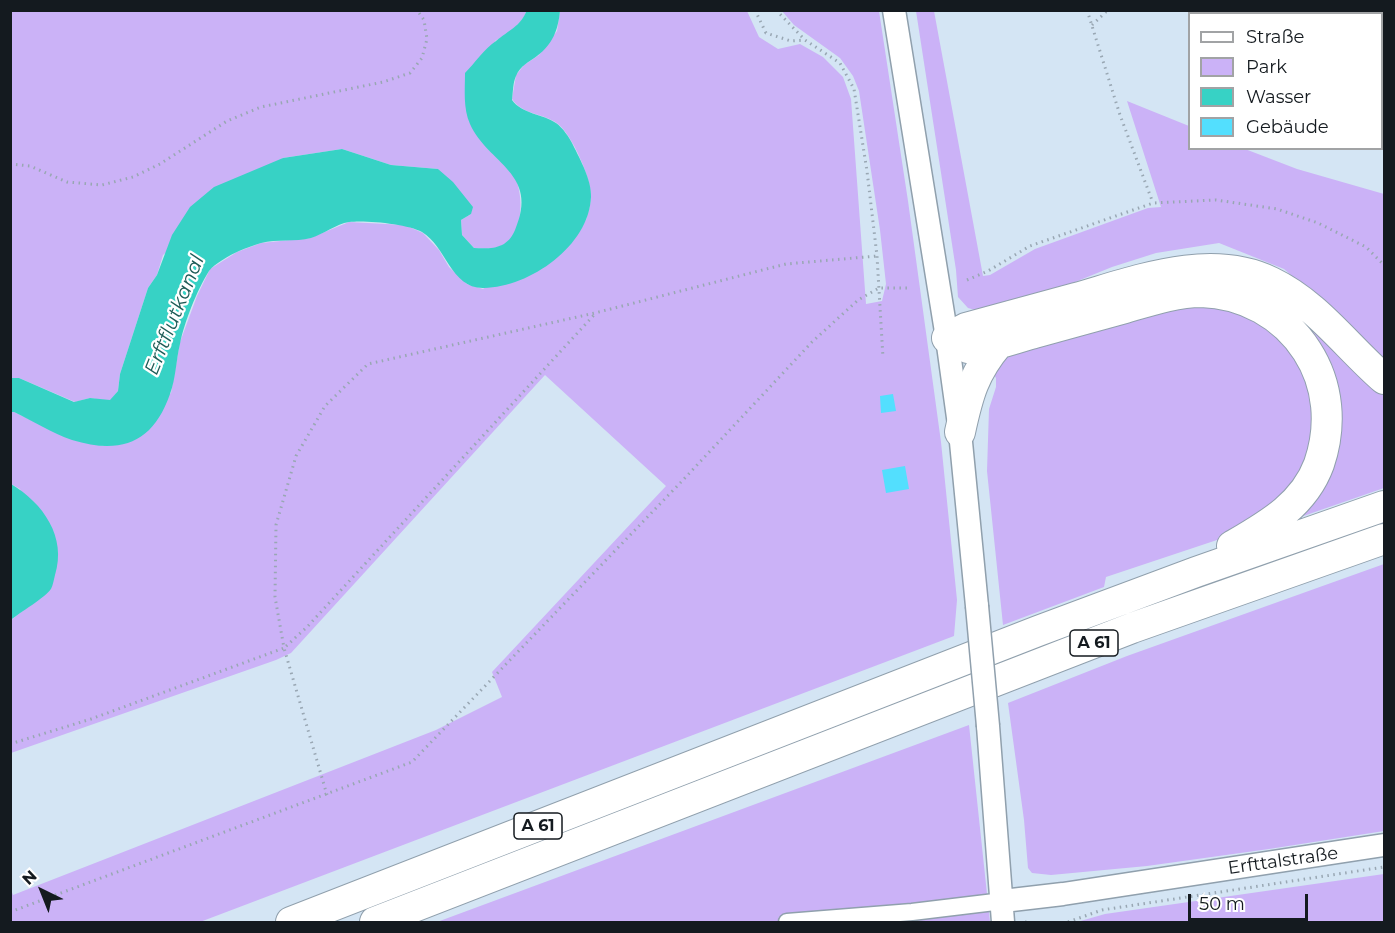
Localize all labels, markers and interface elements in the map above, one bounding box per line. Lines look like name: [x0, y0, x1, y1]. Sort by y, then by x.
legend: [1188, 12, 1383, 150]
text: Straße: [1246, 26, 1304, 48]
text: Park: [1246, 56, 1287, 78]
text: Wasser: [1246, 86, 1311, 108]
text: Gebäude: [1246, 116, 1329, 138]
water label: Erftflutkanal: [140, 251, 210, 379]
road number: A 61: [1070, 630, 1118, 656]
road number: A 61: [514, 813, 562, 839]
street label: Erfttalstraße: [1227, 843, 1339, 879]
north arrow: [12, 861, 72, 921]
text: N: [18, 866, 41, 889]
scale bar: [1191, 882, 1311, 920]
text: 50 m: [1199, 893, 1245, 915]

